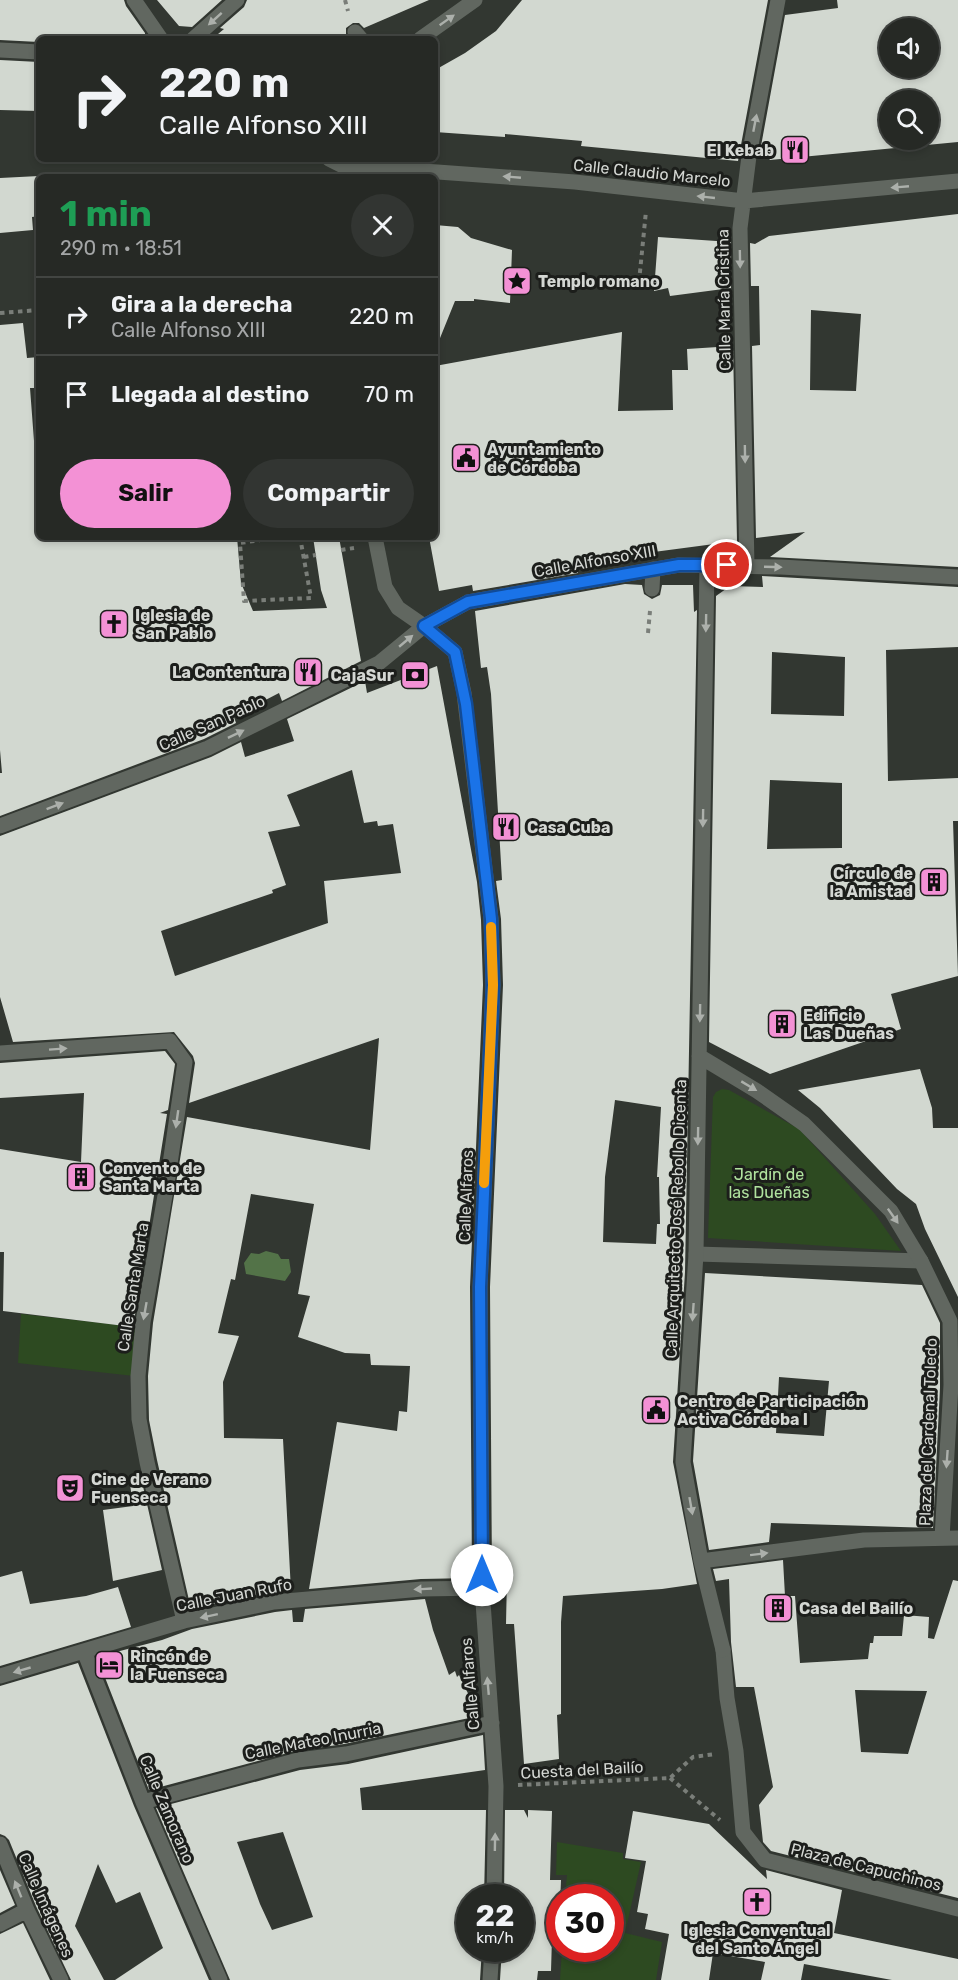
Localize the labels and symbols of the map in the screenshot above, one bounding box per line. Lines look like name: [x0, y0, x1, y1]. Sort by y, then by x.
one-way arrow: [208, 13, 223, 26]
one-way arrow: [439, 14, 455, 26]
one-way arrow: [751, 113, 760, 132]
restaurant icon: El Kebab: [779, 134, 811, 166]
place label: El Kebab: [707, 141, 774, 160]
street label: Calle Claudio Marcelo: [572, 155, 732, 191]
one-way arrow: [502, 172, 521, 182]
one-way arrow: [890, 182, 909, 192]
one-way arrow: [696, 192, 715, 202]
street label: Calle María Cristina: [713, 229, 735, 371]
one-way arrow: [736, 250, 745, 269]
place icon: Templo romano: [501, 265, 533, 297]
place label: Templo romano: [538, 272, 660, 291]
place label: Ayuntamiento de Córdoba: [487, 440, 601, 477]
public building icon: Ayuntamiento de Córdoba: [450, 442, 482, 474]
one-way arrow: [740, 445, 749, 464]
pin: [701, 539, 752, 590]
street label: Calle Alfonso XIII: [532, 541, 658, 581]
one-way arrow: [763, 562, 782, 572]
place label: Iglesia de San Pablo: [135, 606, 213, 643]
church icon: Iglesia de San Pablo: [98, 608, 130, 640]
one-way arrow: [701, 614, 711, 633]
one-way arrow: [398, 634, 414, 647]
restaurant icon: La Contentura: [292, 656, 324, 688]
bank icon: CajaSur: [399, 659, 431, 691]
place label: La Contentura: [172, 663, 287, 682]
place label: CajaSur: [330, 666, 395, 685]
street label: Calle San Pablo: [156, 691, 268, 755]
one-way arrow: [228, 729, 245, 739]
one-way arrow: [46, 800, 64, 810]
one-way arrow: [698, 809, 708, 828]
restaurant icon: Casa Cuba: [490, 811, 522, 843]
place label: Casa Cuba: [527, 818, 610, 837]
place label: Círculo de la Amistad: [829, 864, 913, 901]
building icon: Círculo de la Amistad: [918, 866, 950, 898]
one-way arrow: [695, 1004, 704, 1023]
place label: Edificio Las Dueñas: [803, 1006, 894, 1043]
building icon: Edificio Las Dueñas: [766, 1008, 798, 1040]
one-way arrow: [49, 1044, 68, 1054]
street label: Calle Arquitecto José Rebollo Dicenta: [662, 1079, 690, 1359]
one-way arrow: [741, 1081, 757, 1092]
one-way arrow: [172, 1109, 181, 1128]
one-way arrow: [693, 1126, 703, 1145]
street label: Calle Alfaros: [455, 1149, 477, 1243]
place label: Convento de Santa Marta: [102, 1159, 202, 1196]
building icon: Convento de Santa Marta: [65, 1161, 97, 1193]
park label: Jardín de las Dueñas: [728, 1165, 810, 1202]
one-way arrow: [887, 1208, 899, 1224]
street label: Calle Santa Marta: [113, 1221, 153, 1353]
one-way arrow: [140, 1302, 149, 1321]
one-way arrow: [688, 1303, 697, 1322]
street label: Plaza del Cardenal Toledo: [915, 1337, 941, 1527]
place label: Centro de Participación Activa Córdoba I: [677, 1392, 866, 1429]
public building icon: Centro de Participación Activa Córdoba I: [640, 1394, 672, 1426]
one-way arrow: [942, 1450, 951, 1469]
place label: Cine de Verano Fuenseca: [91, 1470, 209, 1507]
theatre icon: Cine de Verano Fuenseca: [54, 1472, 86, 1504]
one-way arrow: [687, 1497, 696, 1516]
position arrow: [450, 1543, 514, 1607]
one-way arrow: [749, 1549, 768, 1558]
street label: Calle Juan Rufo: [174, 1574, 294, 1616]
one-way arrow: [414, 1585, 433, 1594]
building icon: Casa del Bailío: [762, 1592, 794, 1624]
place label: Casa del Bailío: [799, 1599, 913, 1618]
one-way arrow: [199, 1612, 218, 1621]
street label: Calle Alfaros: [457, 1637, 483, 1731]
place label: Rincón de la Fuenseca: [130, 1647, 225, 1684]
hotel icon: Rincón de la Fuenseca: [93, 1649, 125, 1681]
one-way arrow: [13, 1666, 31, 1675]
one-way arrow: [483, 1676, 493, 1695]
street label: Calle Mateo Inurria: [243, 1718, 383, 1764]
street label: Calle Zamorano: [136, 1752, 198, 1866]
street label: Cuesta del Bailío: [520, 1757, 644, 1783]
one-way arrow: [490, 1832, 499, 1851]
street label: Plaza de Capuchinos: [789, 1839, 943, 1895]
street label: Calle Imágenes: [14, 1850, 78, 1960]
one-way arrow: [13, 1880, 22, 1898]
speed limit sign: 30: [546, 1884, 624, 1962]
church icon: Iglesia Conventual del Santo Ángel: [741, 1886, 773, 1918]
place label: Iglesia Conventual del Santo Ángel: [683, 1921, 831, 1958]

